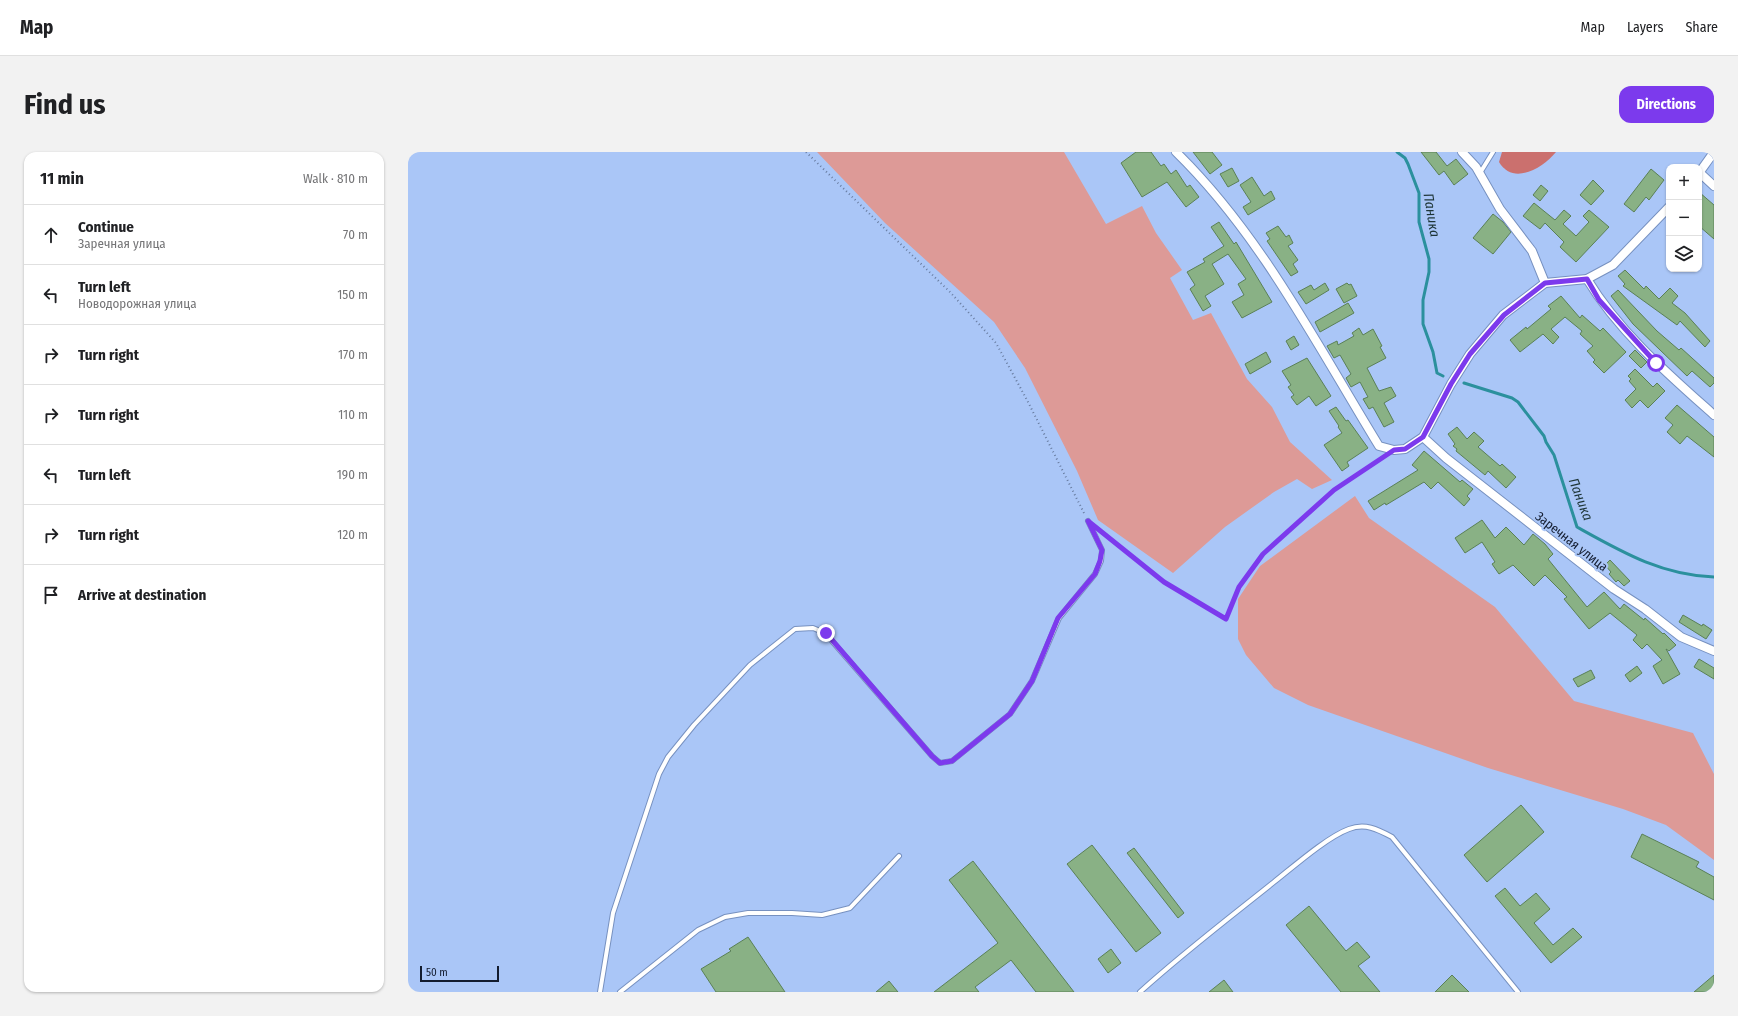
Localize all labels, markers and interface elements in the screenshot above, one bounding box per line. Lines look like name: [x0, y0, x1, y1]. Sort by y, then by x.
text: Map: [20, 16, 53, 39]
text: Map: [1581, 19, 1605, 36]
text: Layers: [1627, 19, 1663, 36]
text: Share: [1685, 19, 1718, 36]
button: Directions: [1619, 86, 1714, 123]
text: Find us: [24, 88, 106, 121]
map controls: [1666, 164, 1702, 272]
button: +: [1666, 164, 1702, 200]
text: 11 min: [40, 168, 84, 189]
text: Walk · 810 m: [303, 171, 368, 186]
water label: Паника: [1420, 192, 1443, 238]
button: −: [1666, 200, 1702, 236]
text: Continue: [78, 218, 134, 236]
icon: ahead: [40, 224, 62, 246]
text: 70 m: [343, 227, 368, 242]
text: Заречная улица: [78, 236, 166, 251]
button: layers: [1666, 236, 1702, 272]
text: Turn left: [78, 278, 131, 296]
icon: left: [40, 284, 62, 306]
text: 150 m: [337, 287, 368, 302]
text: Новодорожная улица: [78, 296, 197, 311]
icon: right: [40, 344, 62, 366]
text: Turn right: [78, 346, 139, 364]
text: 170 m: [338, 347, 368, 362]
route start: [1647, 354, 1665, 372]
icon: right: [40, 404, 62, 426]
text: Turn right: [78, 406, 139, 424]
text: 110 m: [338, 407, 368, 422]
icon: left: [40, 464, 62, 486]
text: Turn left: [78, 466, 131, 484]
text: 190 m: [337, 467, 368, 482]
water label: Паника: [1565, 475, 1596, 523]
street label: Заречная улица: [1533, 508, 1611, 574]
icon: right: [40, 524, 62, 546]
text: Turn right: [78, 526, 139, 544]
text: 120 m: [337, 527, 368, 542]
icon: arrive: [40, 584, 62, 606]
text: Arrive at destination: [78, 586, 206, 604]
route end: [817, 624, 835, 642]
scale bar: [420, 964, 499, 983]
text: 50 m: [426, 966, 448, 979]

